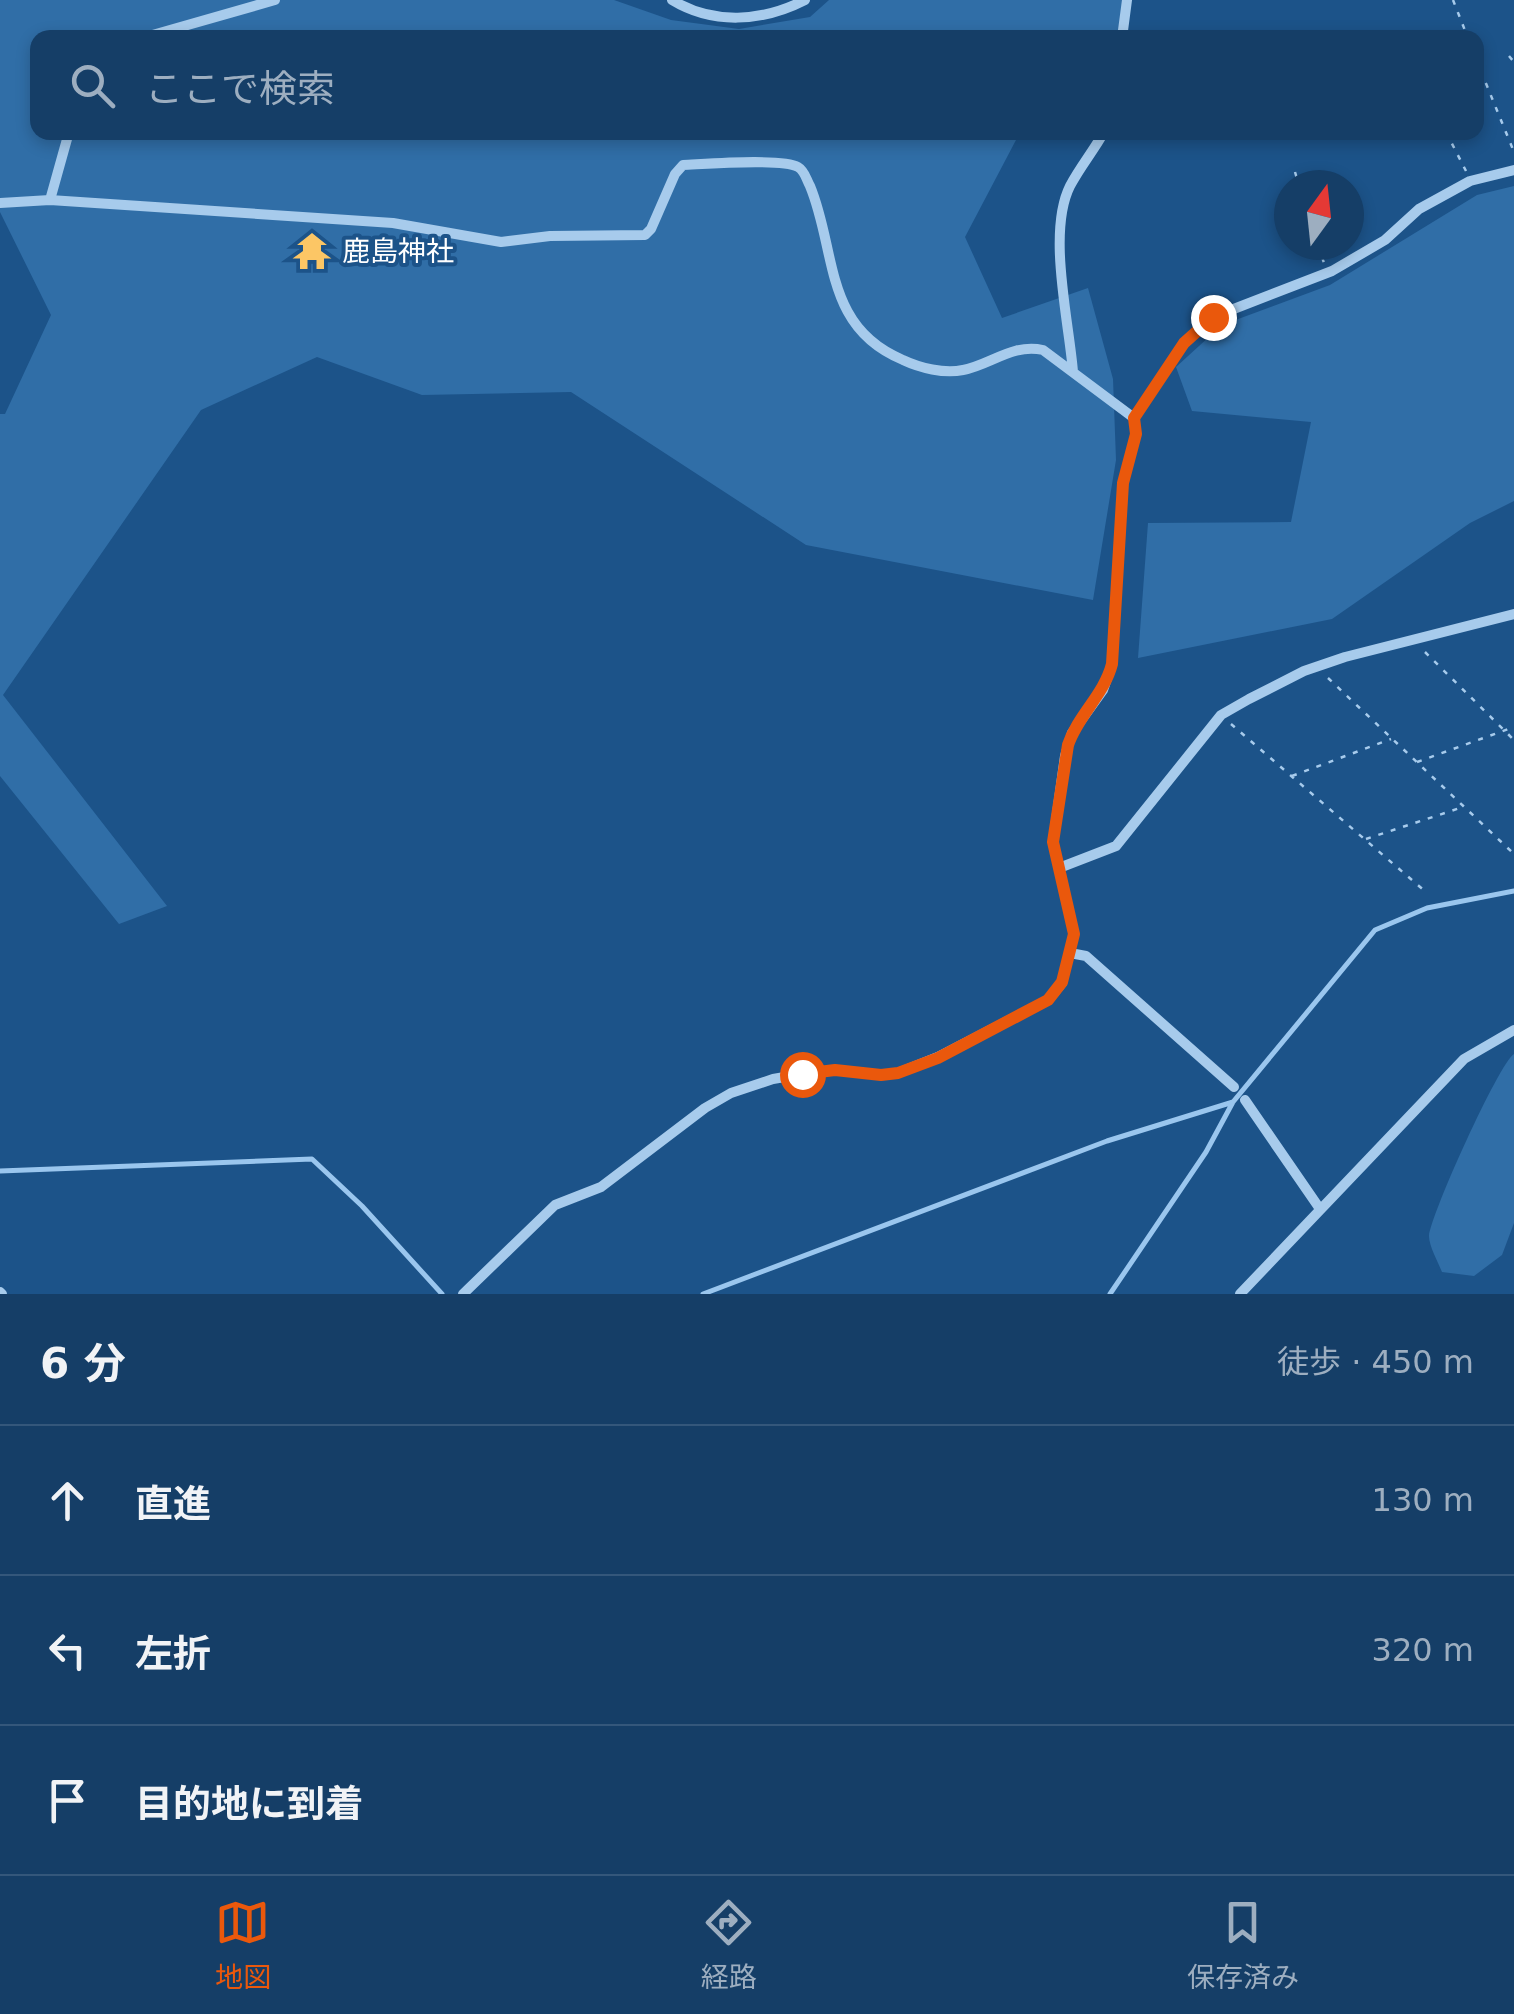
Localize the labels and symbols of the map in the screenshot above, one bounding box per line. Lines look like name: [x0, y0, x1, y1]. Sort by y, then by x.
north arrow: [1274, 170, 1364, 260]
temple icon: 鹿島神社: [291, 230, 333, 272]
place label: 鹿島神社: [342, 235, 454, 268]
route end: [1191, 295, 1237, 341]
route start: [780, 1052, 826, 1098]

